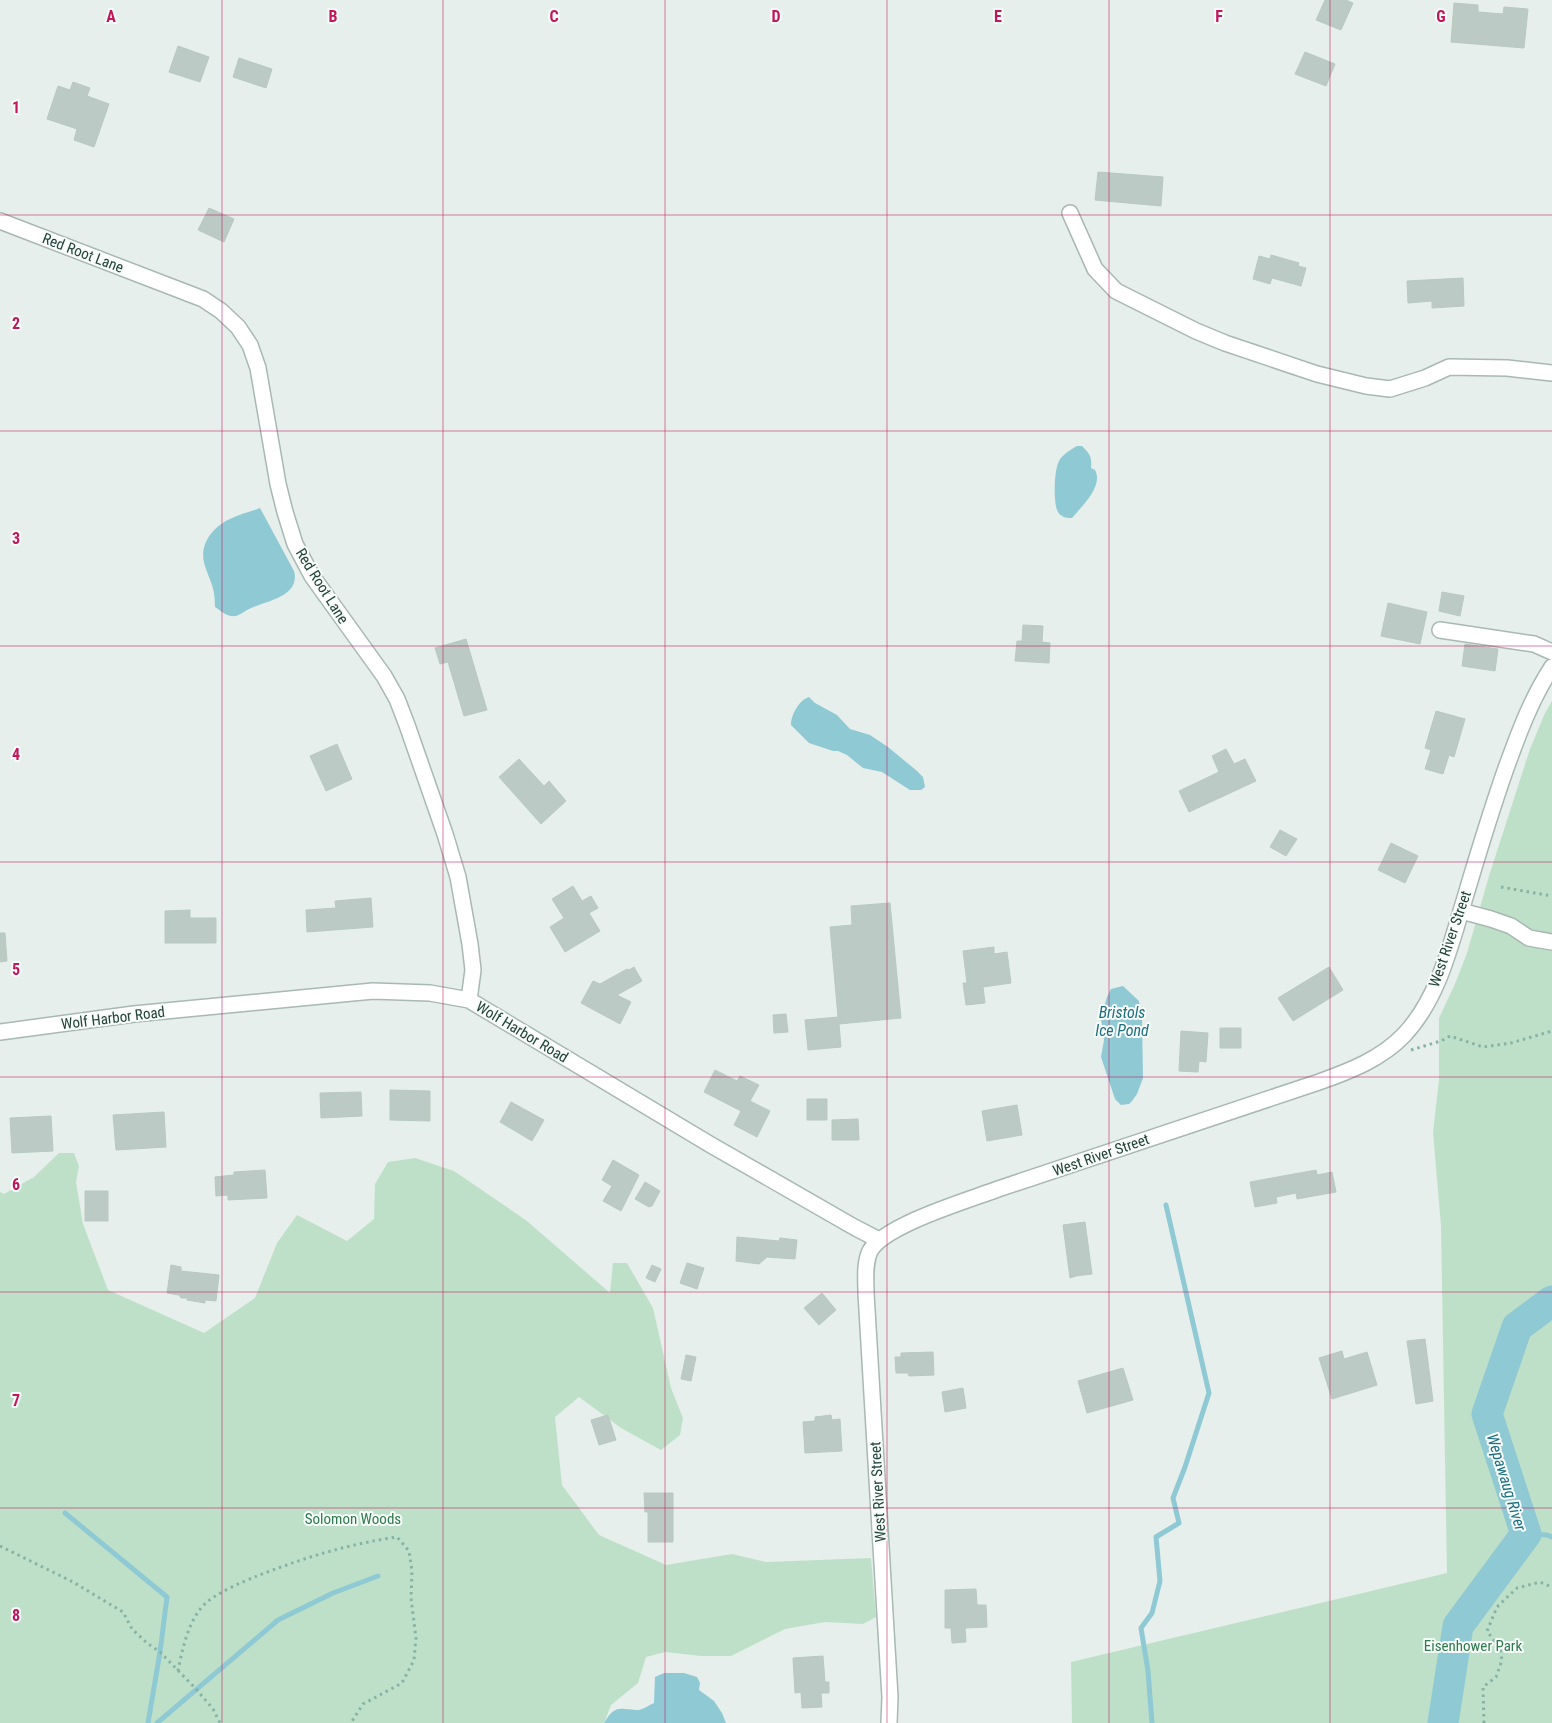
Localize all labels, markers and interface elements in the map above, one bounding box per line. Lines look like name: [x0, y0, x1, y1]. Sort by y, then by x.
text: A: [106, 7, 116, 26]
text: B: [329, 7, 338, 26]
text: C: [549, 7, 559, 26]
text: D: [771, 7, 781, 26]
text: E: [994, 7, 1002, 26]
text: F: [1215, 7, 1223, 26]
text: G: [1436, 7, 1446, 26]
text: 1: [12, 98, 20, 117]
street label: Red Root Lane: [40, 229, 126, 277]
text: 2: [12, 314, 20, 333]
text: 3: [12, 529, 20, 548]
street label: Red Root Lane: [292, 545, 352, 627]
text: 4: [12, 745, 20, 764]
street label: West River Street: [1425, 888, 1475, 990]
text: 5: [12, 960, 20, 979]
street label: Wolf Harbor Road: [473, 997, 571, 1067]
street label: Wolf Harbor Road: [60, 1003, 166, 1033]
water label: Bristols Ice Pond: [1095, 1003, 1149, 1040]
street label: West River Street: [1050, 1130, 1152, 1180]
text: 6: [12, 1175, 20, 1194]
text: 7: [12, 1391, 20, 1410]
water label: Wepawaug River: [1483, 1431, 1531, 1534]
street label: West River Street: [866, 1441, 890, 1543]
park label: Solomon Woods: [305, 1510, 401, 1528]
text: 8: [12, 1606, 20, 1625]
park label: Eisenhower Park: [1424, 1637, 1522, 1655]

